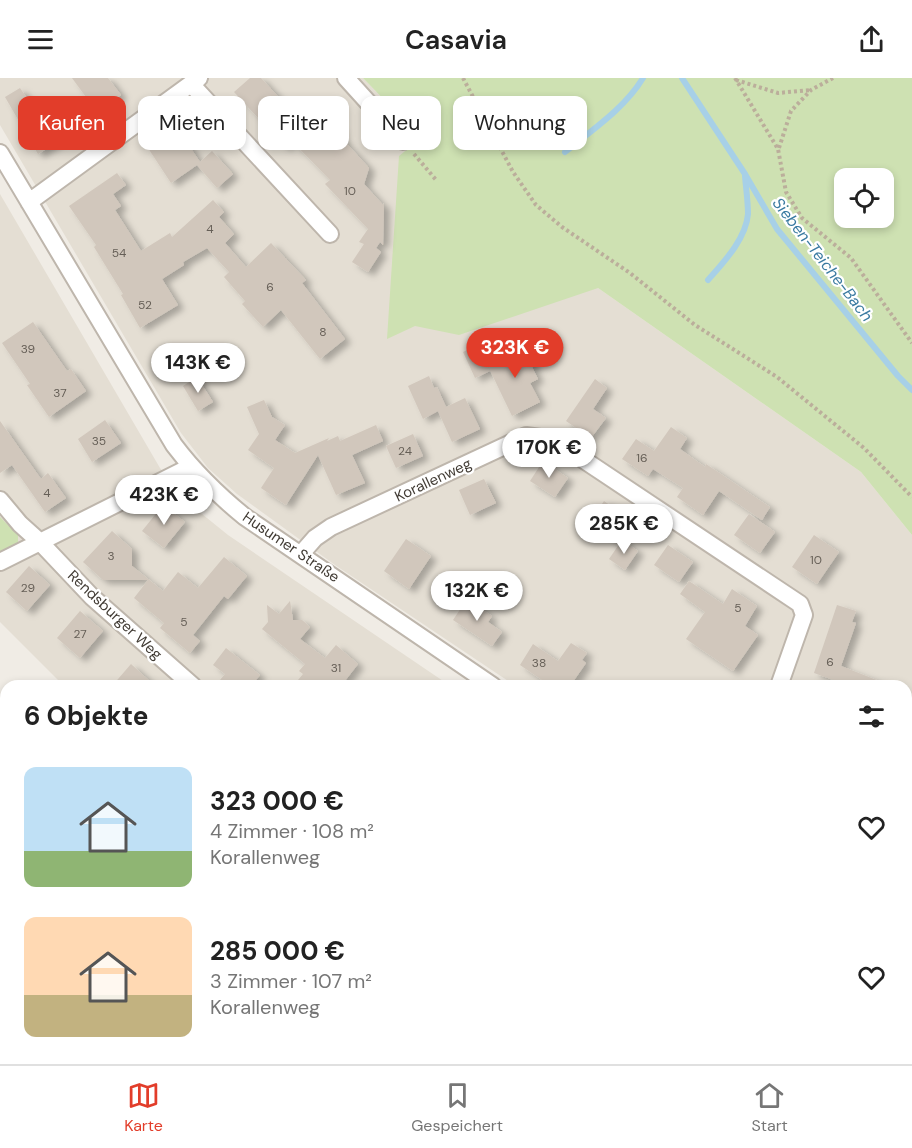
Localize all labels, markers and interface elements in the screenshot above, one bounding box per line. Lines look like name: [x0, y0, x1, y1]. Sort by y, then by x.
text: Casavia: [405, 22, 507, 57]
icon: menu: [24, 23, 57, 56]
icon: share: [855, 23, 888, 56]
chip: Kaufen: [18, 96, 126, 150]
chip: Mieten: [138, 96, 246, 150]
chip: Filter: [258, 96, 349, 150]
chip: Neu: [361, 96, 441, 150]
chip: Wohnung: [453, 96, 587, 150]
map controls: [834, 168, 894, 228]
button: locate: [834, 168, 894, 228]
house number: 10: [344, 183, 356, 199]
water label: Sieben-Teiche-Bach: [768, 193, 878, 325]
house number: 4: [206, 221, 214, 237]
house number: 54: [112, 245, 126, 261]
house number: 6: [266, 279, 274, 295]
house number: 52: [138, 297, 152, 313]
house number: 8: [319, 324, 327, 340]
pin: 323K €: [466, 328, 564, 379]
text: 323K €: [480, 334, 550, 360]
house number: 39: [21, 341, 35, 357]
pin: 143K €: [149, 343, 247, 394]
text: 143K €: [165, 349, 231, 375]
house number: 37: [53, 385, 67, 401]
pin: 170K €: [500, 428, 598, 479]
house number: 35: [92, 433, 106, 449]
text: 170K €: [516, 434, 582, 460]
house number: 24: [398, 443, 412, 459]
house number: 16: [636, 450, 648, 466]
street label: Korallenweg: [391, 453, 475, 507]
pin: 423K €: [115, 475, 213, 526]
text: 423K €: [129, 481, 199, 507]
house number: 4: [43, 485, 51, 501]
pin: 285K €: [575, 504, 673, 555]
street label: Husumer Straße: [239, 507, 343, 587]
text: 285K €: [589, 510, 659, 536]
house number: 3: [107, 548, 115, 564]
house number: 10: [810, 552, 822, 568]
street label: Rendsburger Weg: [63, 566, 167, 664]
pin: 132K €: [428, 571, 526, 622]
text: 132K €: [445, 577, 509, 603]
house number: 29: [21, 580, 35, 596]
house number: 5: [734, 600, 742, 616]
house number: 5: [180, 614, 188, 630]
house number: 27: [73, 626, 87, 642]
house number: 6: [826, 654, 834, 670]
house number: 38: [532, 655, 546, 671]
house number: 31: [331, 660, 341, 676]
text: 6 Objekte: [24, 699, 148, 733]
icon: filters: [855, 700, 888, 733]
text: 323 000 €: [210, 784, 344, 818]
icon: home: [72, 791, 144, 863]
icon: heart: [855, 811, 888, 844]
text: 4 Zimmer · 108 m²: [210, 818, 374, 844]
text: Korallenweg: [210, 844, 320, 870]
text: 285 000 €: [210, 934, 345, 968]
icon: home: [72, 941, 144, 1013]
icon: heart: [855, 961, 888, 994]
text: 3 Zimmer · 107 m²: [210, 968, 372, 994]
text: Korallenweg: [210, 994, 320, 1020]
tab: Karte: [124, 1079, 163, 1136]
tab: Gespeichert: [411, 1079, 503, 1136]
tab: Start: [751, 1079, 788, 1136]

